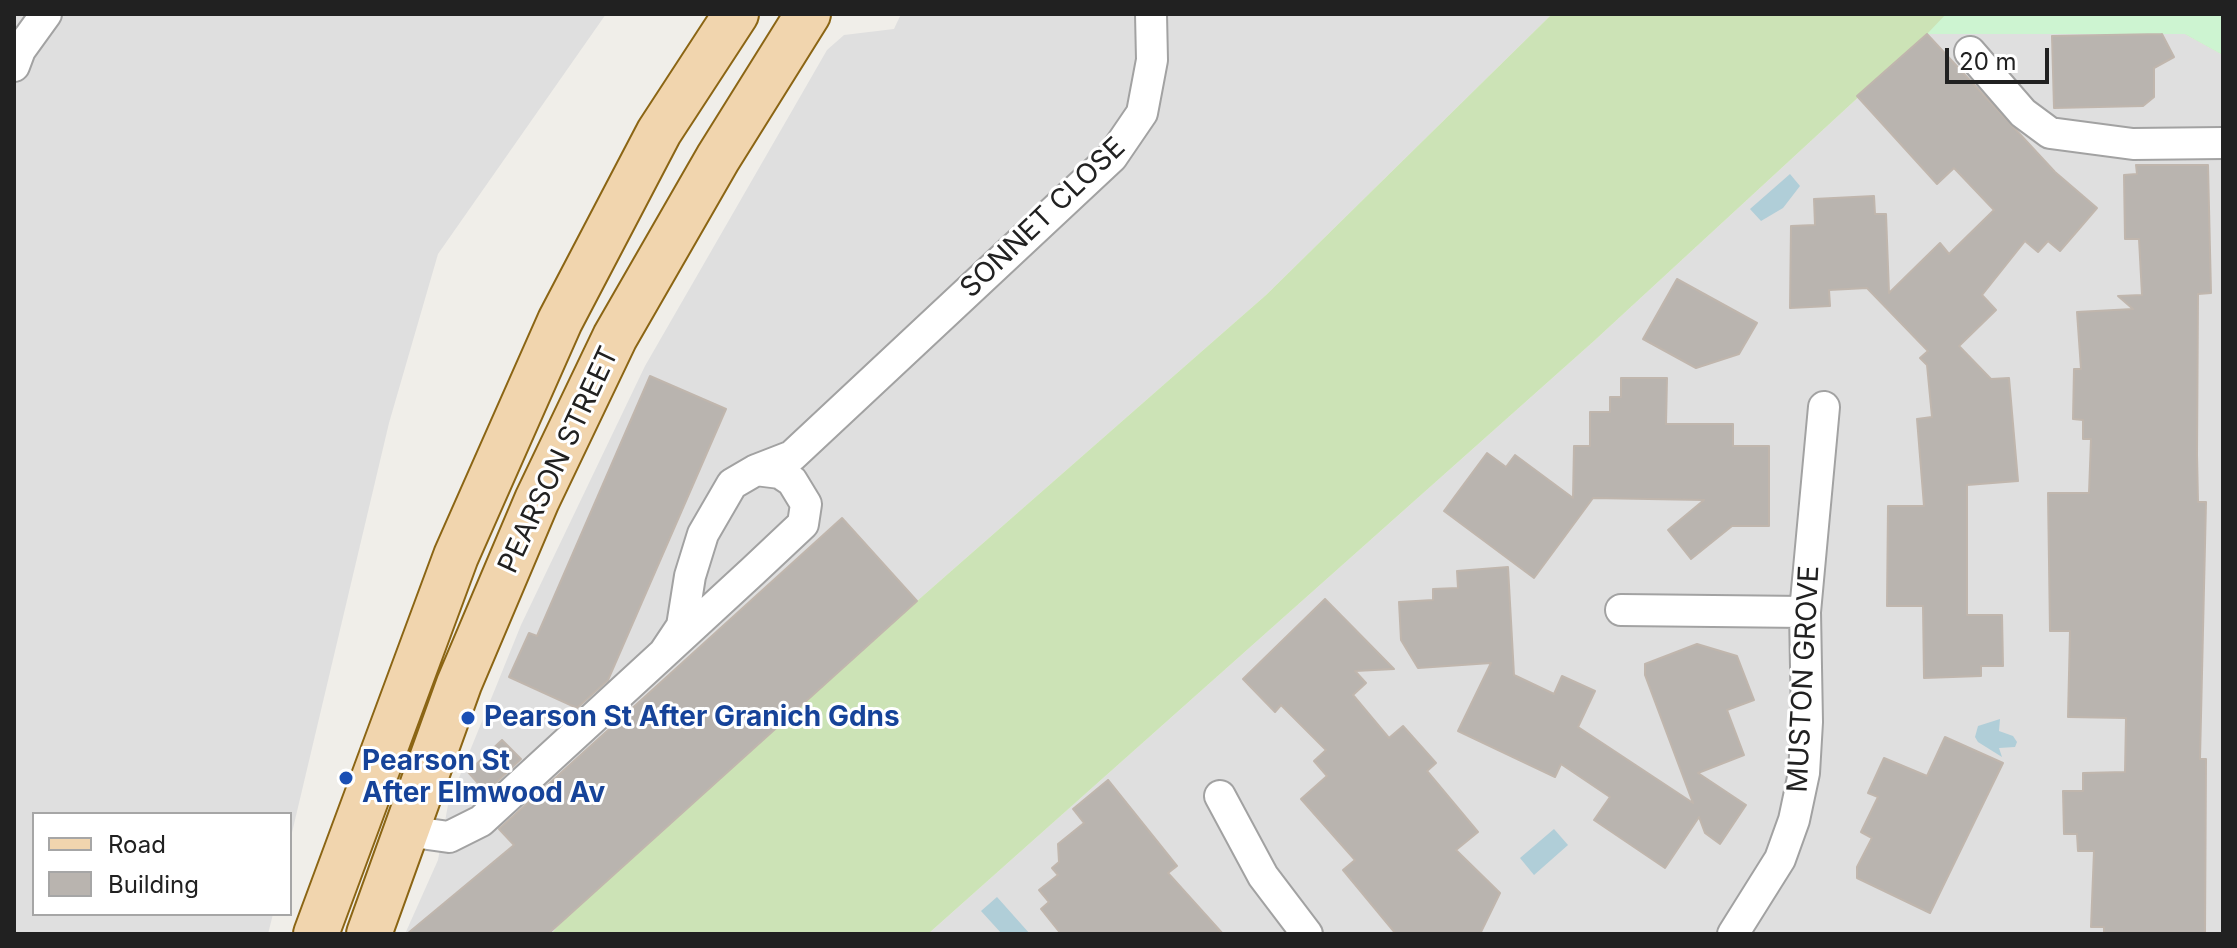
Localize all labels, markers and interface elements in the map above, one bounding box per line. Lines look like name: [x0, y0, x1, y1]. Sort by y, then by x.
scale bar: [1949, 32, 2053, 82]
text: 20 m: [1959, 47, 2017, 76]
street label: SONNET CLOSE: [954, 131, 1132, 305]
street label: PEARSON STREET: [492, 341, 626, 579]
street label: MUSTON GROVE: [1781, 565, 1827, 793]
place label: Pearson St After Granich Gdns: [484, 701, 900, 735]
marker: Pearson St After Granich Gdns: [459, 709, 477, 727]
place label: Pearson St After Elmwood Av: [362, 745, 605, 811]
marker: Pearson St After Elmwood Av: [337, 769, 355, 787]
legend: [32, 812, 292, 916]
text: Road: [108, 830, 166, 859]
text: Building: [108, 870, 199, 899]

